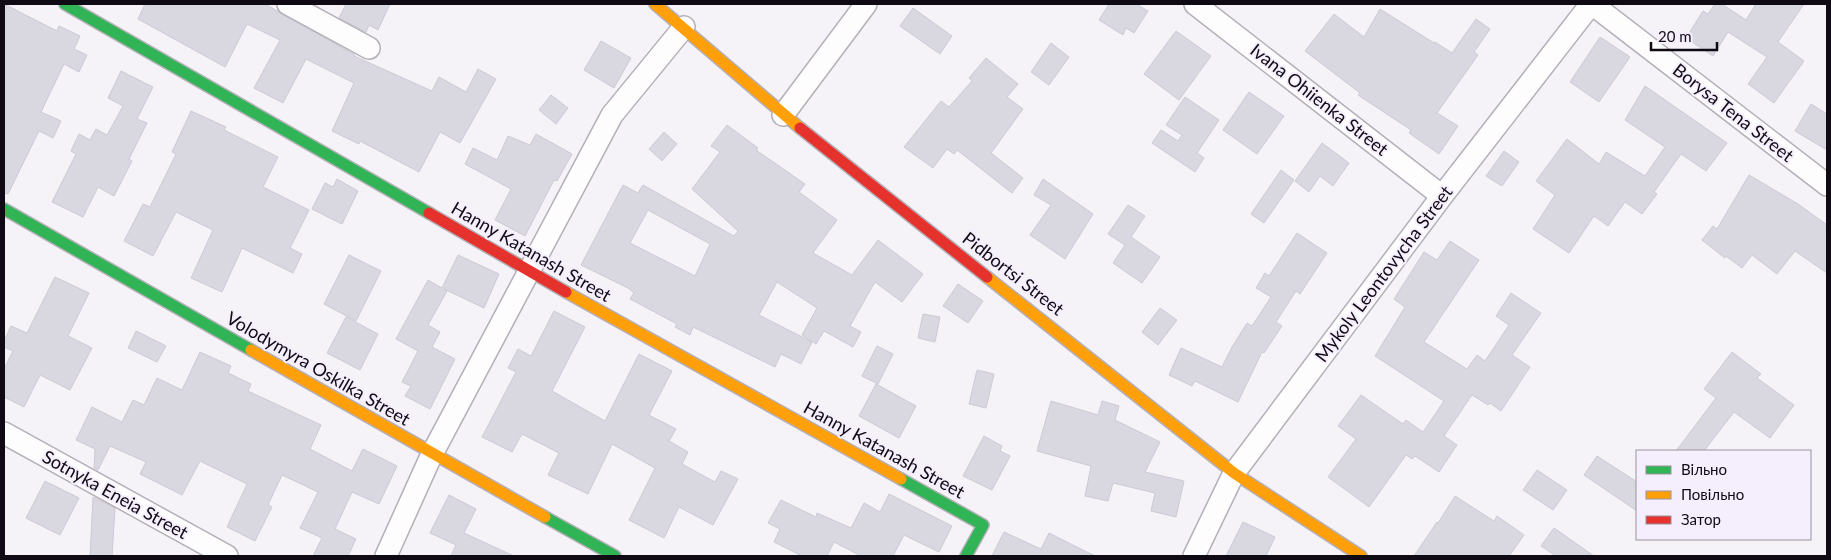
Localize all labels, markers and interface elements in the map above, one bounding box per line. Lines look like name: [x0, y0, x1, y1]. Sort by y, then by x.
scale bar: [1651, 20, 1717, 52]
text: 20 m: [1658, 27, 1692, 45]
street label: Ivana Ohiienka Street: [1246, 39, 1393, 160]
street label: Borysa Tena Street: [1669, 58, 1799, 167]
street label: Mykoly Leontovycha Street: [1310, 181, 1457, 366]
street label: Hanny Katanash Street: [448, 196, 616, 306]
street label: Pidbortsi Street: [959, 227, 1069, 320]
street label: Volodymyra Oskilka Street: [223, 306, 415, 430]
street label: Hanny Katanash Street: [800, 396, 969, 503]
street label: Sotnyka Eneia Street: [39, 445, 193, 544]
legend: [1636, 450, 1811, 540]
text: Вільно: [1681, 460, 1727, 478]
text: Повільно: [1681, 485, 1744, 503]
text: Затор: [1681, 510, 1721, 528]

